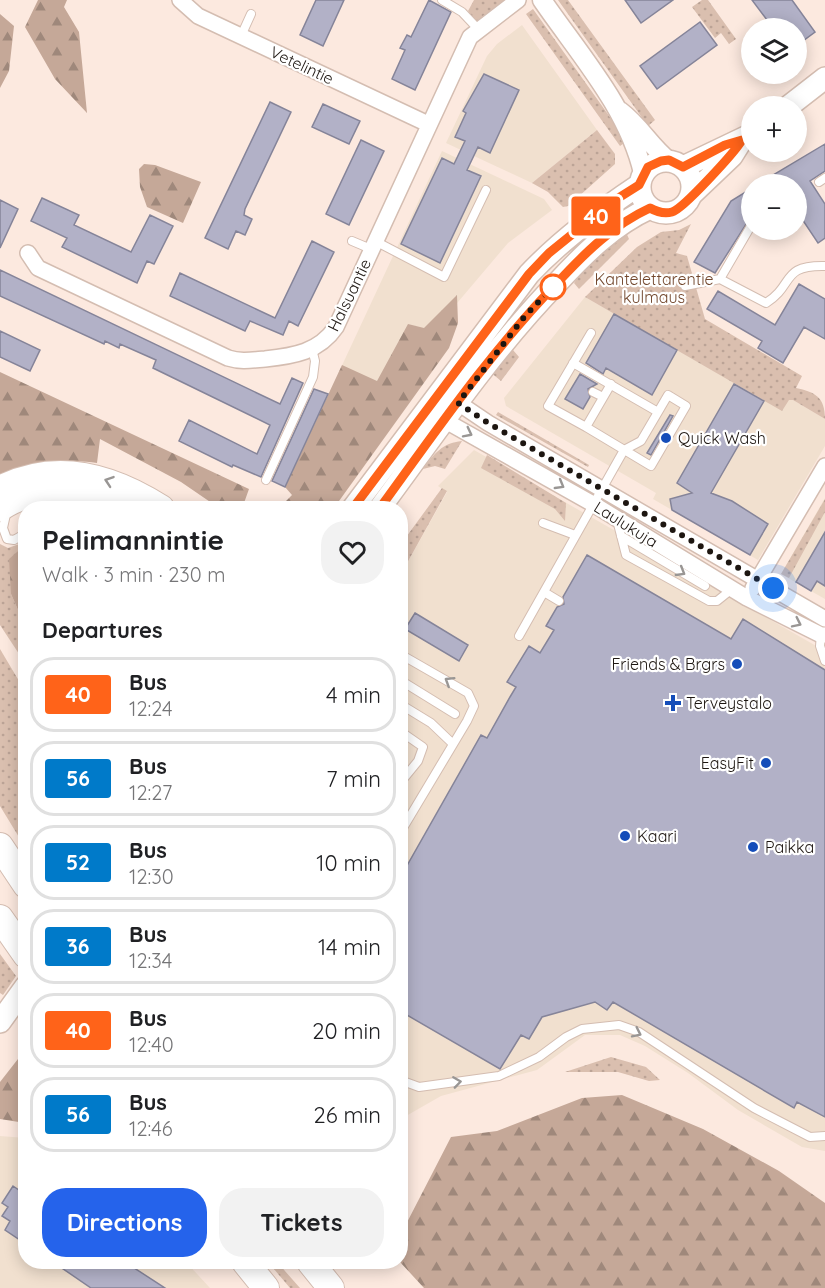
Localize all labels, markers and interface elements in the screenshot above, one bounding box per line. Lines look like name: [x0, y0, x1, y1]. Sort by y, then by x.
map controls: [741, 18, 807, 240]
button: layers: [741, 18, 807, 84]
street label: Vetelintie: [267, 42, 337, 88]
button: +: [741, 96, 807, 162]
button: −: [741, 174, 807, 240]
line badge: 40: [569, 196, 623, 236]
text: 40: [583, 203, 609, 229]
street label: Halsuantie: [323, 255, 375, 335]
park label: Kantelettarentie kulmaus: [594, 269, 714, 307]
unlabelled marker: [540, 274, 566, 300]
one-way arrow: [462, 426, 473, 438]
place label: Quick Wash: [678, 428, 766, 448]
marker: Quick Wash: [659, 431, 673, 445]
one-way arrow: [104, 476, 115, 489]
one-way arrow: [554, 477, 564, 489]
street label: Laulukuja: [590, 497, 662, 551]
button: heart: [321, 521, 384, 584]
text: Pelimannintie: [42, 522, 224, 557]
text: Walk · 3 min · 230 m: [42, 562, 225, 587]
one-way arrow: [675, 565, 685, 576]
your location: [758, 573, 788, 603]
text: Departures: [42, 616, 163, 644]
one-way arrow: [791, 616, 802, 628]
place label: Friends & Brgrs: [611, 654, 725, 674]
marker: Friends & Brgrs: [730, 657, 744, 671]
text: Bus: [129, 668, 167, 696]
one-way arrow: [445, 677, 455, 689]
text: 40: [65, 681, 91, 707]
text: 4 min: [326, 681, 381, 709]
place label: Terveystalo: [686, 693, 772, 713]
marker: Terveystalo: [664, 694, 682, 712]
text: 12:24: [129, 696, 173, 721]
text: Bus: [129, 752, 167, 780]
place label: EasyFit: [701, 753, 754, 773]
marker: EasyFit: [759, 756, 773, 770]
text: 56: [66, 765, 90, 791]
text: 7 min: [326, 765, 381, 793]
text: 12:27: [129, 780, 172, 805]
place label: Kaari: [637, 826, 677, 846]
marker: Kaari: [618, 829, 632, 843]
text: Bus: [129, 836, 167, 864]
place label: Paikka: [765, 837, 814, 857]
marker: Paikka: [746, 840, 760, 854]
text: 52: [66, 849, 90, 875]
text: 10 min: [316, 849, 381, 877]
text: 12:30: [129, 864, 174, 889]
text: Bus: [129, 920, 167, 948]
text: 36: [67, 933, 89, 959]
text: 14 min: [318, 933, 381, 961]
text: 12:34: [129, 948, 172, 973]
text: Bus: [129, 1004, 167, 1032]
text: 40: [65, 1017, 91, 1043]
text: 20 min: [312, 1017, 381, 1045]
one-way arrow: [631, 1025, 642, 1037]
text: 12:40: [129, 1032, 174, 1057]
one-way arrow: [453, 1076, 462, 1088]
text: Bus: [129, 1088, 167, 1116]
text: 56: [66, 1101, 90, 1127]
text: 26 min: [313, 1101, 381, 1129]
text: 12:46: [129, 1116, 173, 1141]
button: Directions: [42, 1188, 207, 1257]
button: Tickets: [219, 1188, 384, 1257]

